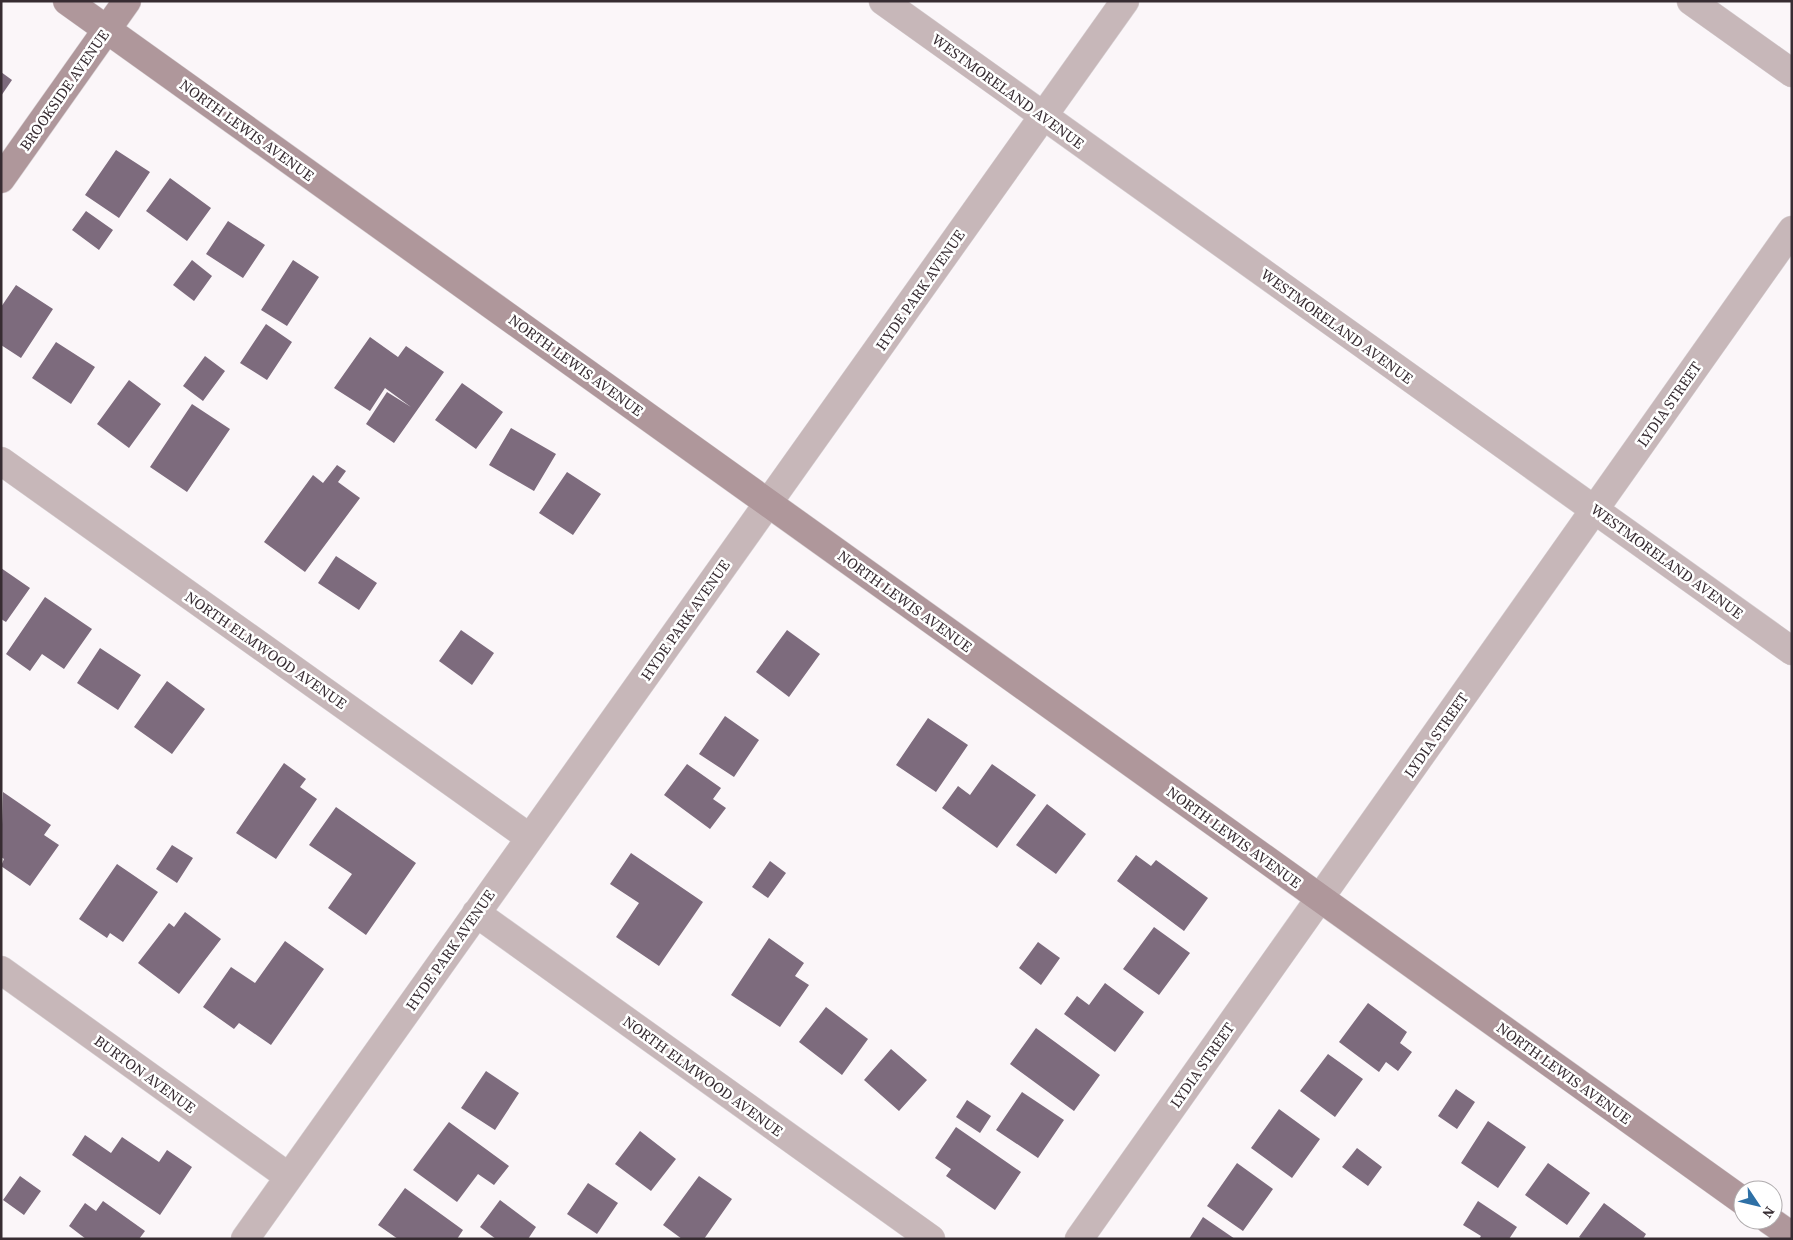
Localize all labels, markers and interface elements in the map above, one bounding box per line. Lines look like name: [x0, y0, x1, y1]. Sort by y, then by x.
street label: BROOKSIDE AVENUE: [14, 25, 114, 155]
street label: WESTMORELAND AVENUE: [927, 28, 1089, 154]
street label: NORTH LEWIS AVENUE: [176, 74, 318, 186]
street label: HYDE PARK AVENUE: [870, 225, 970, 355]
street label: WESTMORELAND AVENUE: [1256, 263, 1418, 389]
street label: NORTH LEWIS AVENUE: [505, 309, 647, 421]
street label: LYDIA STREET: [1632, 357, 1706, 451]
street label: WESTMORELAND AVENUE: [1586, 498, 1748, 624]
street label: NORTH LEWIS AVENUE: [834, 545, 976, 657]
street label: HYDE PARK AVENUE: [635, 555, 735, 685]
street label: NORTH ELMWOOD AVENUE: [181, 586, 351, 714]
street label: LYDIA STREET: [1399, 688, 1473, 782]
street label: NORTH LEWIS AVENUE: [1163, 781, 1305, 893]
street label: HYDE PARK AVENUE: [400, 885, 500, 1015]
street label: NORTH ELMWOOD AVENUE: [619, 1011, 787, 1141]
street label: NORTH LEWIS AVENUE: [1493, 1017, 1635, 1129]
street label: LYDIA STREET: [1165, 1018, 1239, 1112]
street label: BURTON AVENUE: [90, 1030, 200, 1118]
north arrow: [1733, 1180, 1783, 1230]
text: N: [1758, 1203, 1780, 1222]

